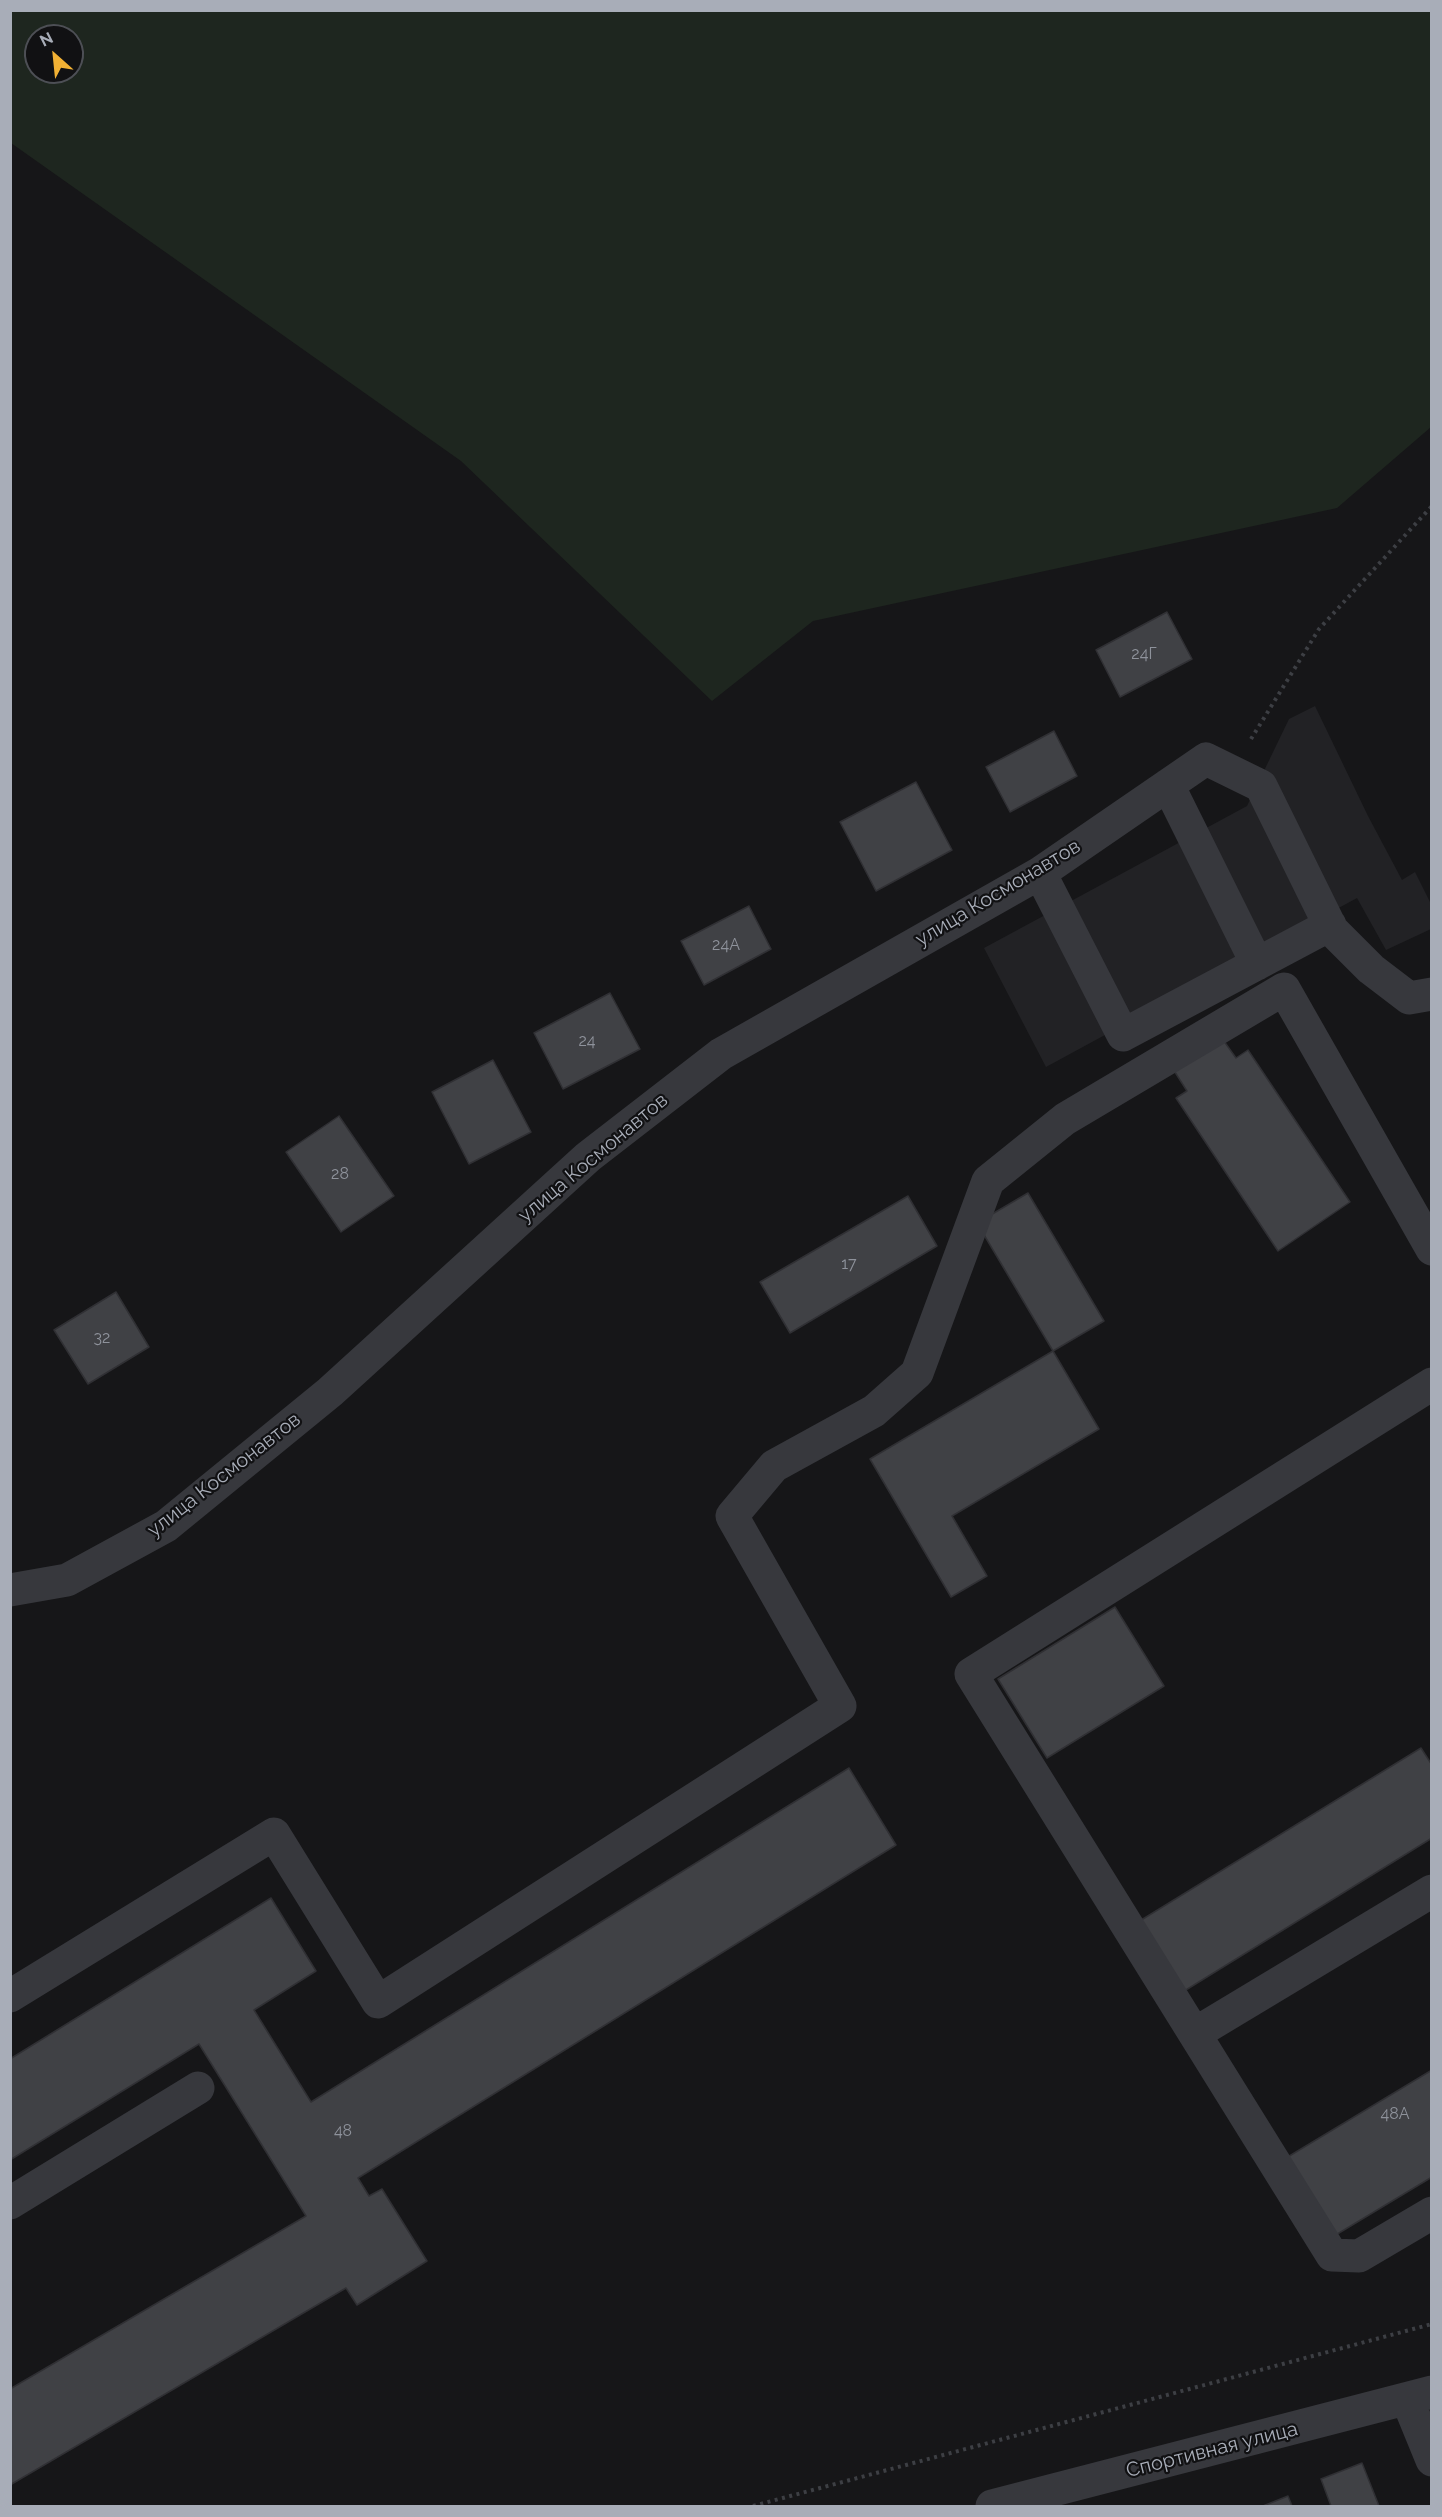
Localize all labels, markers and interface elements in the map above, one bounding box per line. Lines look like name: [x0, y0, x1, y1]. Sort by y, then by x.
north arrow: [24, 24, 84, 84]
text: N: [37, 28, 56, 51]
house number: 24Г: [1131, 644, 1157, 664]
street label: улица Космонавтов: [911, 834, 1085, 952]
house number: 24А: [712, 935, 740, 955]
house number: 24: [578, 1031, 596, 1051]
street label: улица Космонавтов: [513, 1088, 673, 1228]
house number: 28: [331, 1164, 349, 1184]
house number: 17: [841, 1254, 857, 1274]
house number: 32: [94, 1328, 110, 1348]
street label: улица Космонавтов: [143, 1408, 305, 1542]
house number: 48А: [1381, 2104, 1409, 2124]
house number: 48: [334, 2121, 352, 2141]
street label: Спортивная улица: [1124, 2417, 1300, 2483]

